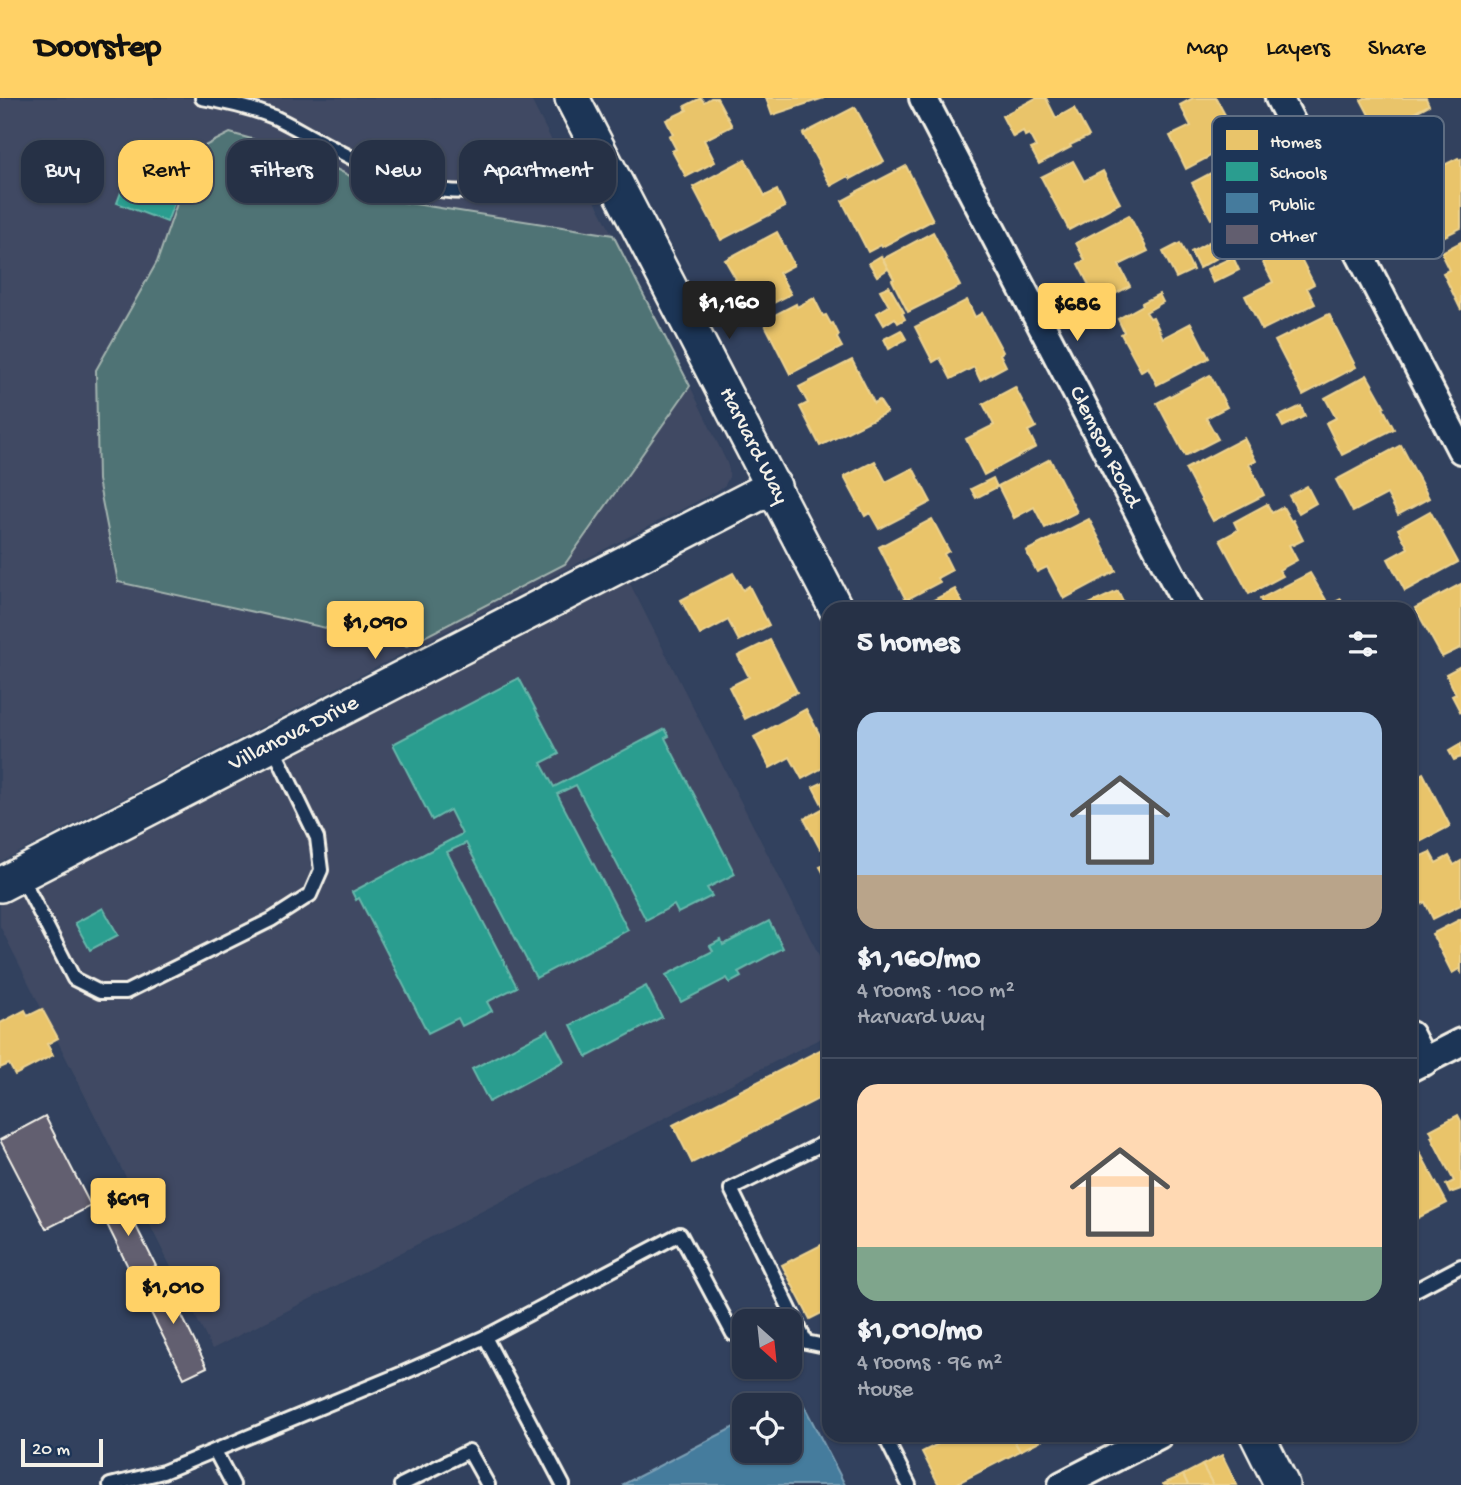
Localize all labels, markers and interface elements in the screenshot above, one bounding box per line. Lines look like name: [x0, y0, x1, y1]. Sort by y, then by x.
text: Doorstep: [35, 30, 161, 68]
text: Map: [1186, 35, 1228, 64]
text: Layers: [1266, 35, 1330, 64]
text: Share: [1368, 35, 1426, 64]
legend: [1212, 116, 1444, 259]
text: Homes: [1270, 132, 1322, 155]
chip: Buy: [21, 140, 104, 203]
chip: Rent: [118, 140, 213, 203]
chip: Filters: [227, 140, 337, 203]
chip: New: [351, 140, 445, 203]
chip: Apartment: [459, 140, 616, 203]
text: Schools: [1270, 163, 1327, 186]
text: Public: [1269, 195, 1315, 218]
text: Other: [1270, 226, 1318, 249]
pin: $1,160: [672, 282, 786, 341]
pin: $686: [1036, 284, 1118, 343]
text: $1,160: [699, 290, 759, 317]
text: $686: [1054, 292, 1100, 319]
street label: Clemson Road: [1062, 382, 1147, 514]
street label: Harvard Way: [712, 383, 794, 509]
pin: $1,090: [318, 602, 432, 661]
text: $1,090: [343, 610, 407, 637]
icon: filters: [1344, 625, 1382, 663]
text: 5 homes: [857, 627, 959, 662]
street label: Villanova Drive: [224, 689, 364, 779]
icon: home: [1057, 757, 1183, 883]
text: $1,160/mo: [857, 943, 980, 978]
text: 4 rooms · 100 m²: [857, 978, 1015, 1005]
text: Harvard Way: [857, 1005, 985, 1032]
icon: home: [1057, 1129, 1183, 1255]
pin: $619: [87, 1178, 169, 1238]
text: $619: [107, 1187, 149, 1214]
pin: $1,010: [116, 1266, 230, 1326]
text: $1,010: [142, 1275, 204, 1302]
north arrow: [732, 1309, 802, 1379]
map controls: [732, 1309, 802, 1463]
text: $1,010/mo: [857, 1315, 982, 1350]
text: 4 rooms · 96 m²: [857, 1350, 1002, 1377]
text: House: [857, 1377, 913, 1404]
button: locate: [732, 1393, 802, 1463]
scale bar: [21, 1436, 103, 1468]
text: 20 m: [32, 1439, 70, 1462]

